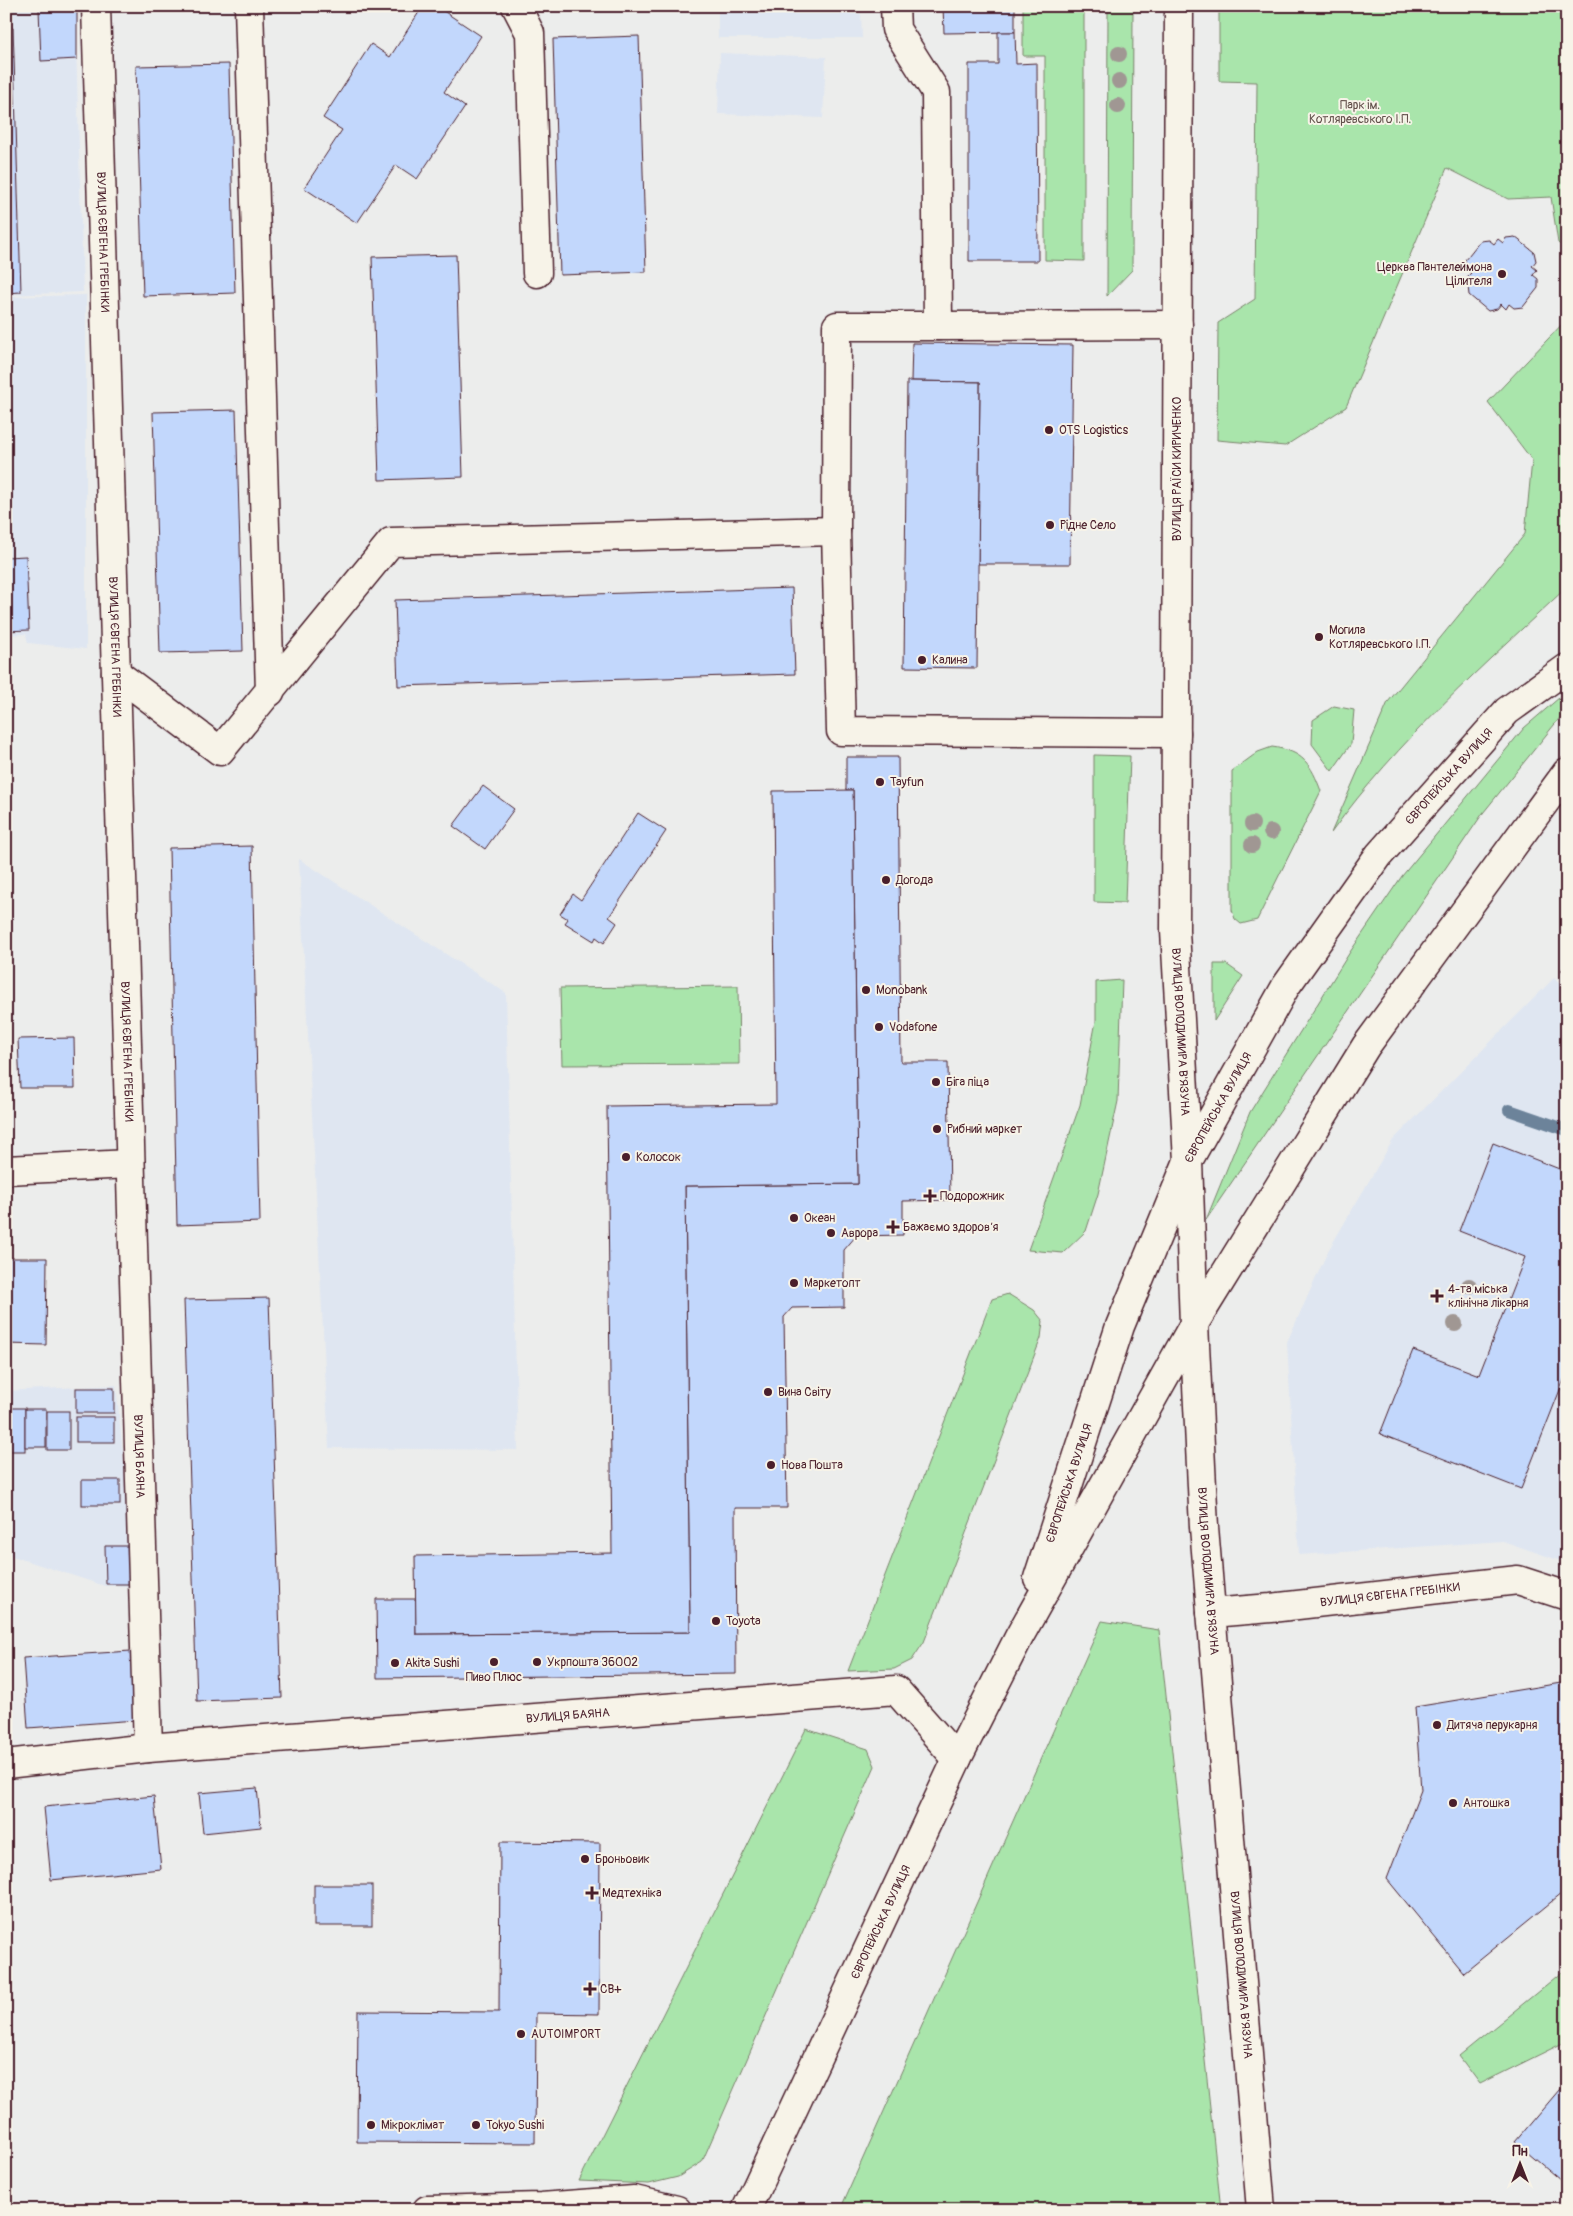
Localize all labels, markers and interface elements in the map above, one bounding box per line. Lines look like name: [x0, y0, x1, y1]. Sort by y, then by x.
park label: Парк ім. Котляревського І.П.: [1309, 98, 1411, 127]
street label: ВУЛИЦЯ ЄВГЕНА ГРЕБІНКИ: [93, 171, 112, 313]
place label: Церква Пантелеймона Цілителя: [1377, 260, 1492, 289]
marker: Церква Пантелеймона Цілителя: [1496, 268, 1508, 280]
street label: ВУЛИЦЯ РАЇСИ КИРИЧЕНКО: [1169, 396, 1185, 541]
place label: OTS Logistics: [1059, 423, 1129, 438]
marker: OTS Logistics: [1043, 424, 1055, 436]
place label: Рідне Село: [1060, 518, 1116, 533]
marker: Рідне Село: [1044, 519, 1056, 531]
street label: ВУЛИЦЯ ЄВГЕНА ГРЕБІНКИ: [105, 576, 124, 717]
place label: Могила Котляревського І.П.: [1329, 623, 1431, 652]
marker: Могила Котляревського І.П.: [1313, 631, 1325, 643]
place label: Калина: [932, 653, 968, 668]
marker: Калина: [916, 654, 928, 666]
street label: ЄВРОПЕЙСЬКА ВУЛИЦЯ: [1403, 725, 1496, 828]
place label: Tayfun: [890, 775, 924, 790]
marker: Tayfun: [874, 776, 886, 788]
place label: Догода: [895, 873, 933, 888]
marker: Догода: [880, 874, 892, 886]
street label: ВУЛИЦЯ ВОЛОДИМИРА В'ЯЗУНА: [1168, 947, 1192, 1117]
street label: ВУЛИЦЯ ЄВГЕНА ГРЕБІНКИ: [117, 981, 136, 1122]
place label: Monobank: [876, 983, 927, 998]
marker: Monobank: [860, 984, 872, 996]
place label: Vodafone: [889, 1020, 937, 1035]
marker: Vodafone: [873, 1021, 885, 1033]
street label: ЄВРОПЕЙСЬКА ВУЛИЦЯ: [1182, 1050, 1255, 1165]
place label: Біга піца: [946, 1075, 989, 1090]
marker: Біга піца: [930, 1076, 942, 1088]
place label: Рибний маркет: [947, 1122, 1022, 1137]
marker: Рибний маркет: [931, 1123, 943, 1135]
place label: Колосок: [636, 1150, 681, 1165]
marker: Колосок: [620, 1151, 632, 1163]
place label: Подорожник: [940, 1189, 1005, 1204]
marker: Подорожник: [924, 1190, 936, 1202]
place label: Океан: [804, 1211, 835, 1226]
marker: Океан: [788, 1212, 800, 1224]
place label: Бажаємо здоровʼя: [903, 1220, 999, 1235]
marker: Бажаємо здоровʼя: [887, 1221, 899, 1233]
place label: Аврора: [841, 1226, 878, 1241]
marker: Аврора: [825, 1227, 837, 1239]
place label: Маркетопт: [804, 1276, 861, 1291]
marker: Маркетопт: [788, 1277, 800, 1289]
place label: 4-та міська клінічна лікарня: [1448, 1282, 1529, 1311]
marker: 4-та міська клінічна лікарня: [1430, 1289, 1444, 1303]
place label: Вина Світу: [778, 1385, 831, 1400]
marker: Вина Світу: [762, 1386, 774, 1398]
street label: ВУЛИЦЯ БАЯНА: [130, 1414, 148, 1499]
street label: ЄВРОПЕЙСЬКА ВУЛИЦЯ: [1043, 1422, 1096, 1544]
place label: Нова Пошта: [781, 1458, 843, 1473]
marker: Нова Пошта: [765, 1459, 777, 1471]
street label: ВУЛИЦЯ ВОЛОДИМИРА В'ЯЗУНА: [1194, 1487, 1222, 1656]
street label: ВУЛИЦЯ ЄВГЕНА ГРЕБІНКИ: [1319, 1580, 1461, 1610]
place label: Toyota: [726, 1614, 761, 1629]
marker: Toyota: [710, 1615, 722, 1627]
place label: Укрпошта 36002: [547, 1655, 638, 1670]
place label: Akita Sushi: [405, 1656, 459, 1671]
marker: Пиво Плюс: [488, 1656, 500, 1668]
marker: Укрпошта 36002: [531, 1656, 543, 1668]
marker: Akita Sushi: [389, 1657, 401, 1669]
place label: Пиво Плюс: [466, 1670, 522, 1685]
street label: ВУЛИЦЯ БАЯНА: [525, 1705, 610, 1727]
place label: Дитяча перукарня: [1446, 1718, 1538, 1733]
marker: Дитяча перукарня: [1431, 1719, 1443, 1731]
place label: Антошка: [1463, 1796, 1510, 1811]
marker: Антошка: [1447, 1797, 1459, 1809]
place label: Броньовик: [595, 1852, 650, 1867]
marker: Броньовик: [579, 1853, 591, 1865]
street label: ЄВРОПЕЙСЬКА ВУЛИЦЯ: [848, 1863, 914, 1982]
place label: Медтехніка: [602, 1886, 662, 1901]
marker: Медтехніка: [586, 1887, 598, 1899]
street label: ВУЛИЦЯ ВОЛОДИМИРА В'ЯЗУНА: [1226, 1890, 1255, 2059]
place label: СВ+: [600, 1982, 622, 1997]
marker: СВ+: [584, 1983, 596, 1995]
place label: AUTOIMPORT: [531, 2027, 601, 2042]
marker: AUTOIMPORT: [515, 2028, 527, 2040]
place label: Мікроклімат: [381, 2118, 444, 2133]
place label: Tokyo Sushi: [486, 2118, 544, 2133]
marker: Мікроклімат: [365, 2119, 377, 2131]
marker: Tokyo Sushi: [470, 2119, 482, 2131]
north arrow: [1496, 2138, 1546, 2188]
text: Пн: [1512, 2143, 1528, 2160]

